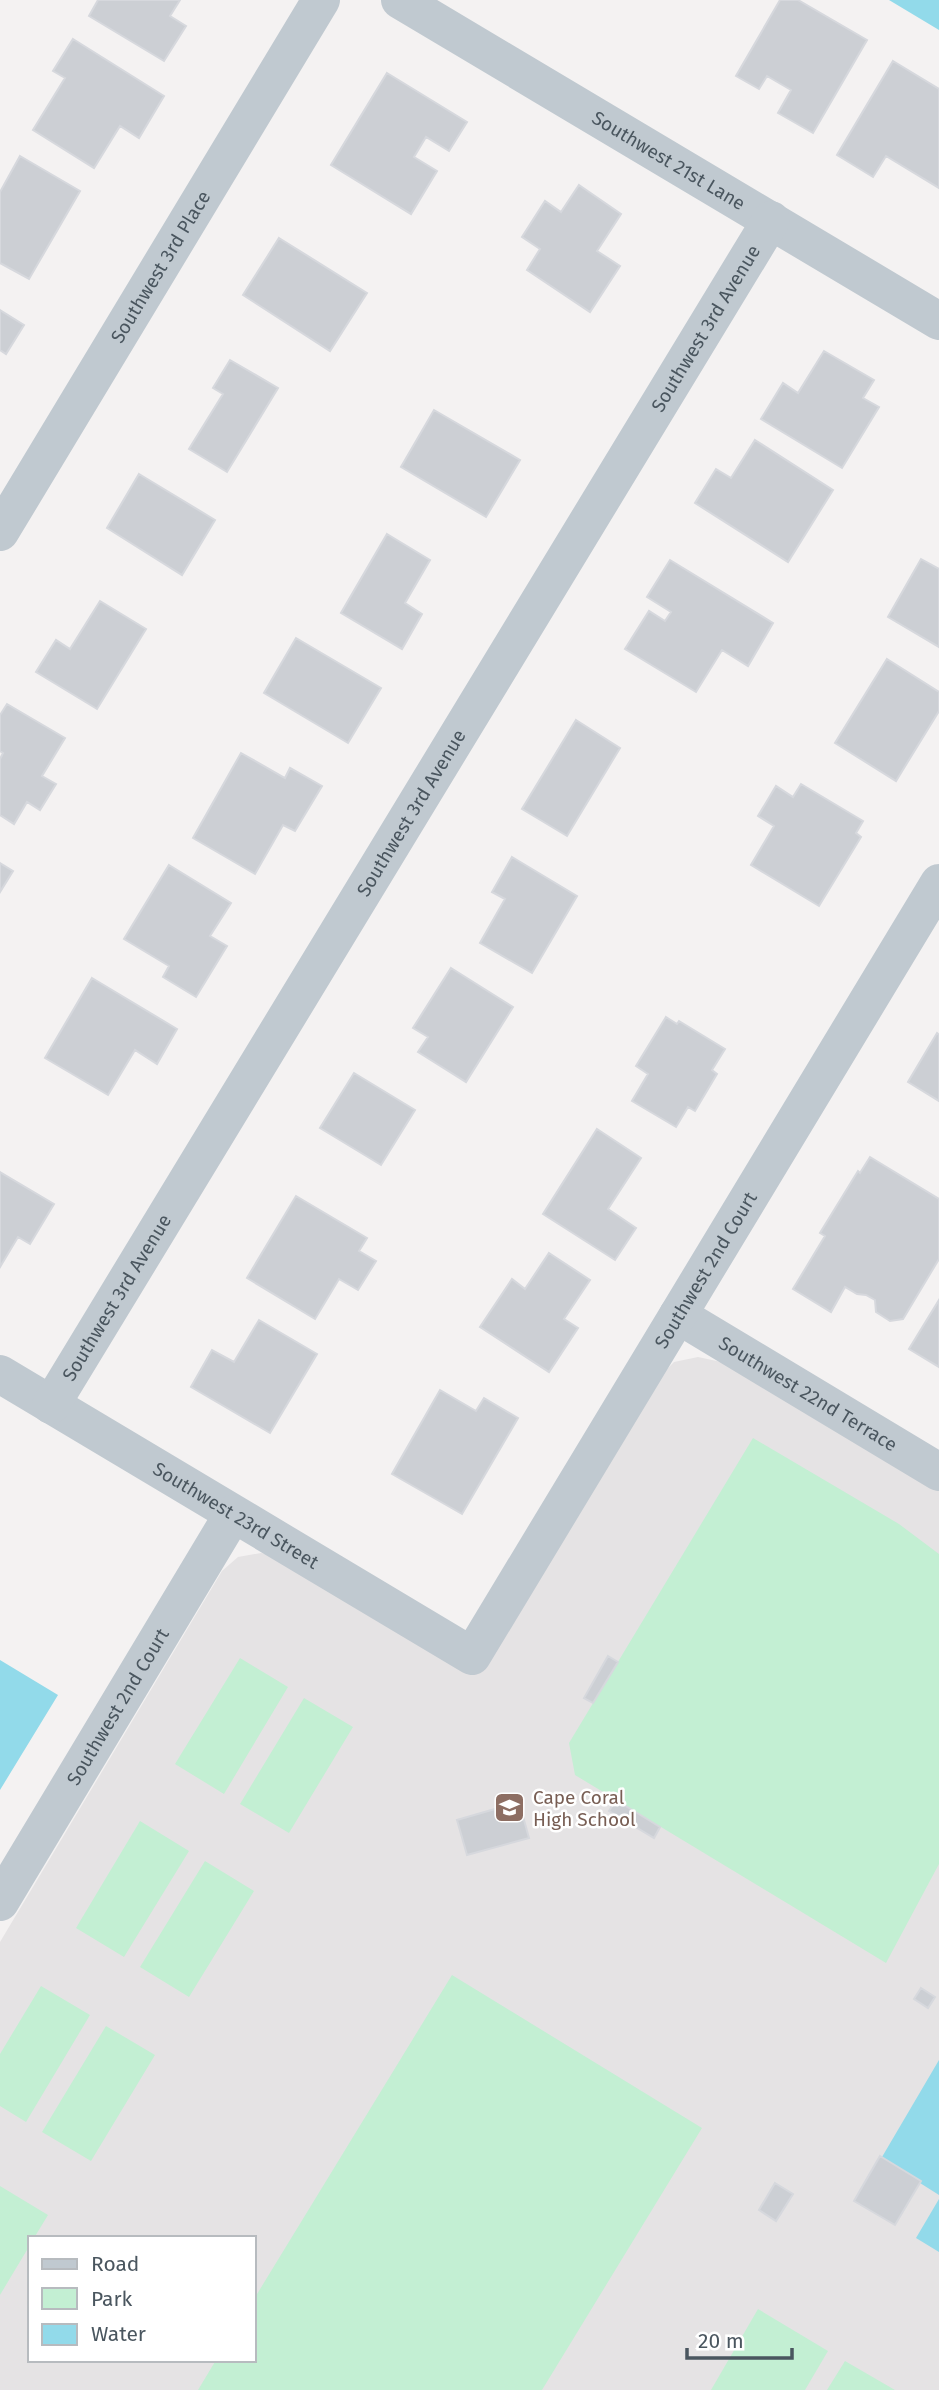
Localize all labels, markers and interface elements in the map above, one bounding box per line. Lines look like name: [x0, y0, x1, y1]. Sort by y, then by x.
street label: Southwest 21st Lane: [588, 106, 750, 215]
street label: Southwest 3rd Place: [105, 186, 215, 347]
street label: Southwest 3rd Avenue: [646, 241, 765, 416]
street label: Southwest 3rd Avenue: [351, 725, 470, 900]
street label: Southwest 2nd Court: [649, 1187, 761, 1352]
street label: Southwest 3rd Avenue: [57, 1210, 176, 1385]
street label: Southwest 22nd Terrace: [715, 1331, 902, 1456]
street label: Southwest 23rd Street: [149, 1457, 323, 1573]
street label: Southwest 2nd Court: [61, 1624, 173, 1789]
place label: Cape Coral High School: [533, 1786, 636, 1831]
school or university icon: Cape Coral High School: [493, 1791, 527, 1825]
legend: [28, 2236, 256, 2362]
text: Road: [91, 2251, 139, 2277]
text: Park: [91, 2286, 133, 2312]
scale bar: [687, 2316, 792, 2360]
text: Water: [91, 2321, 146, 2347]
text: 20 m: [698, 2328, 744, 2354]

